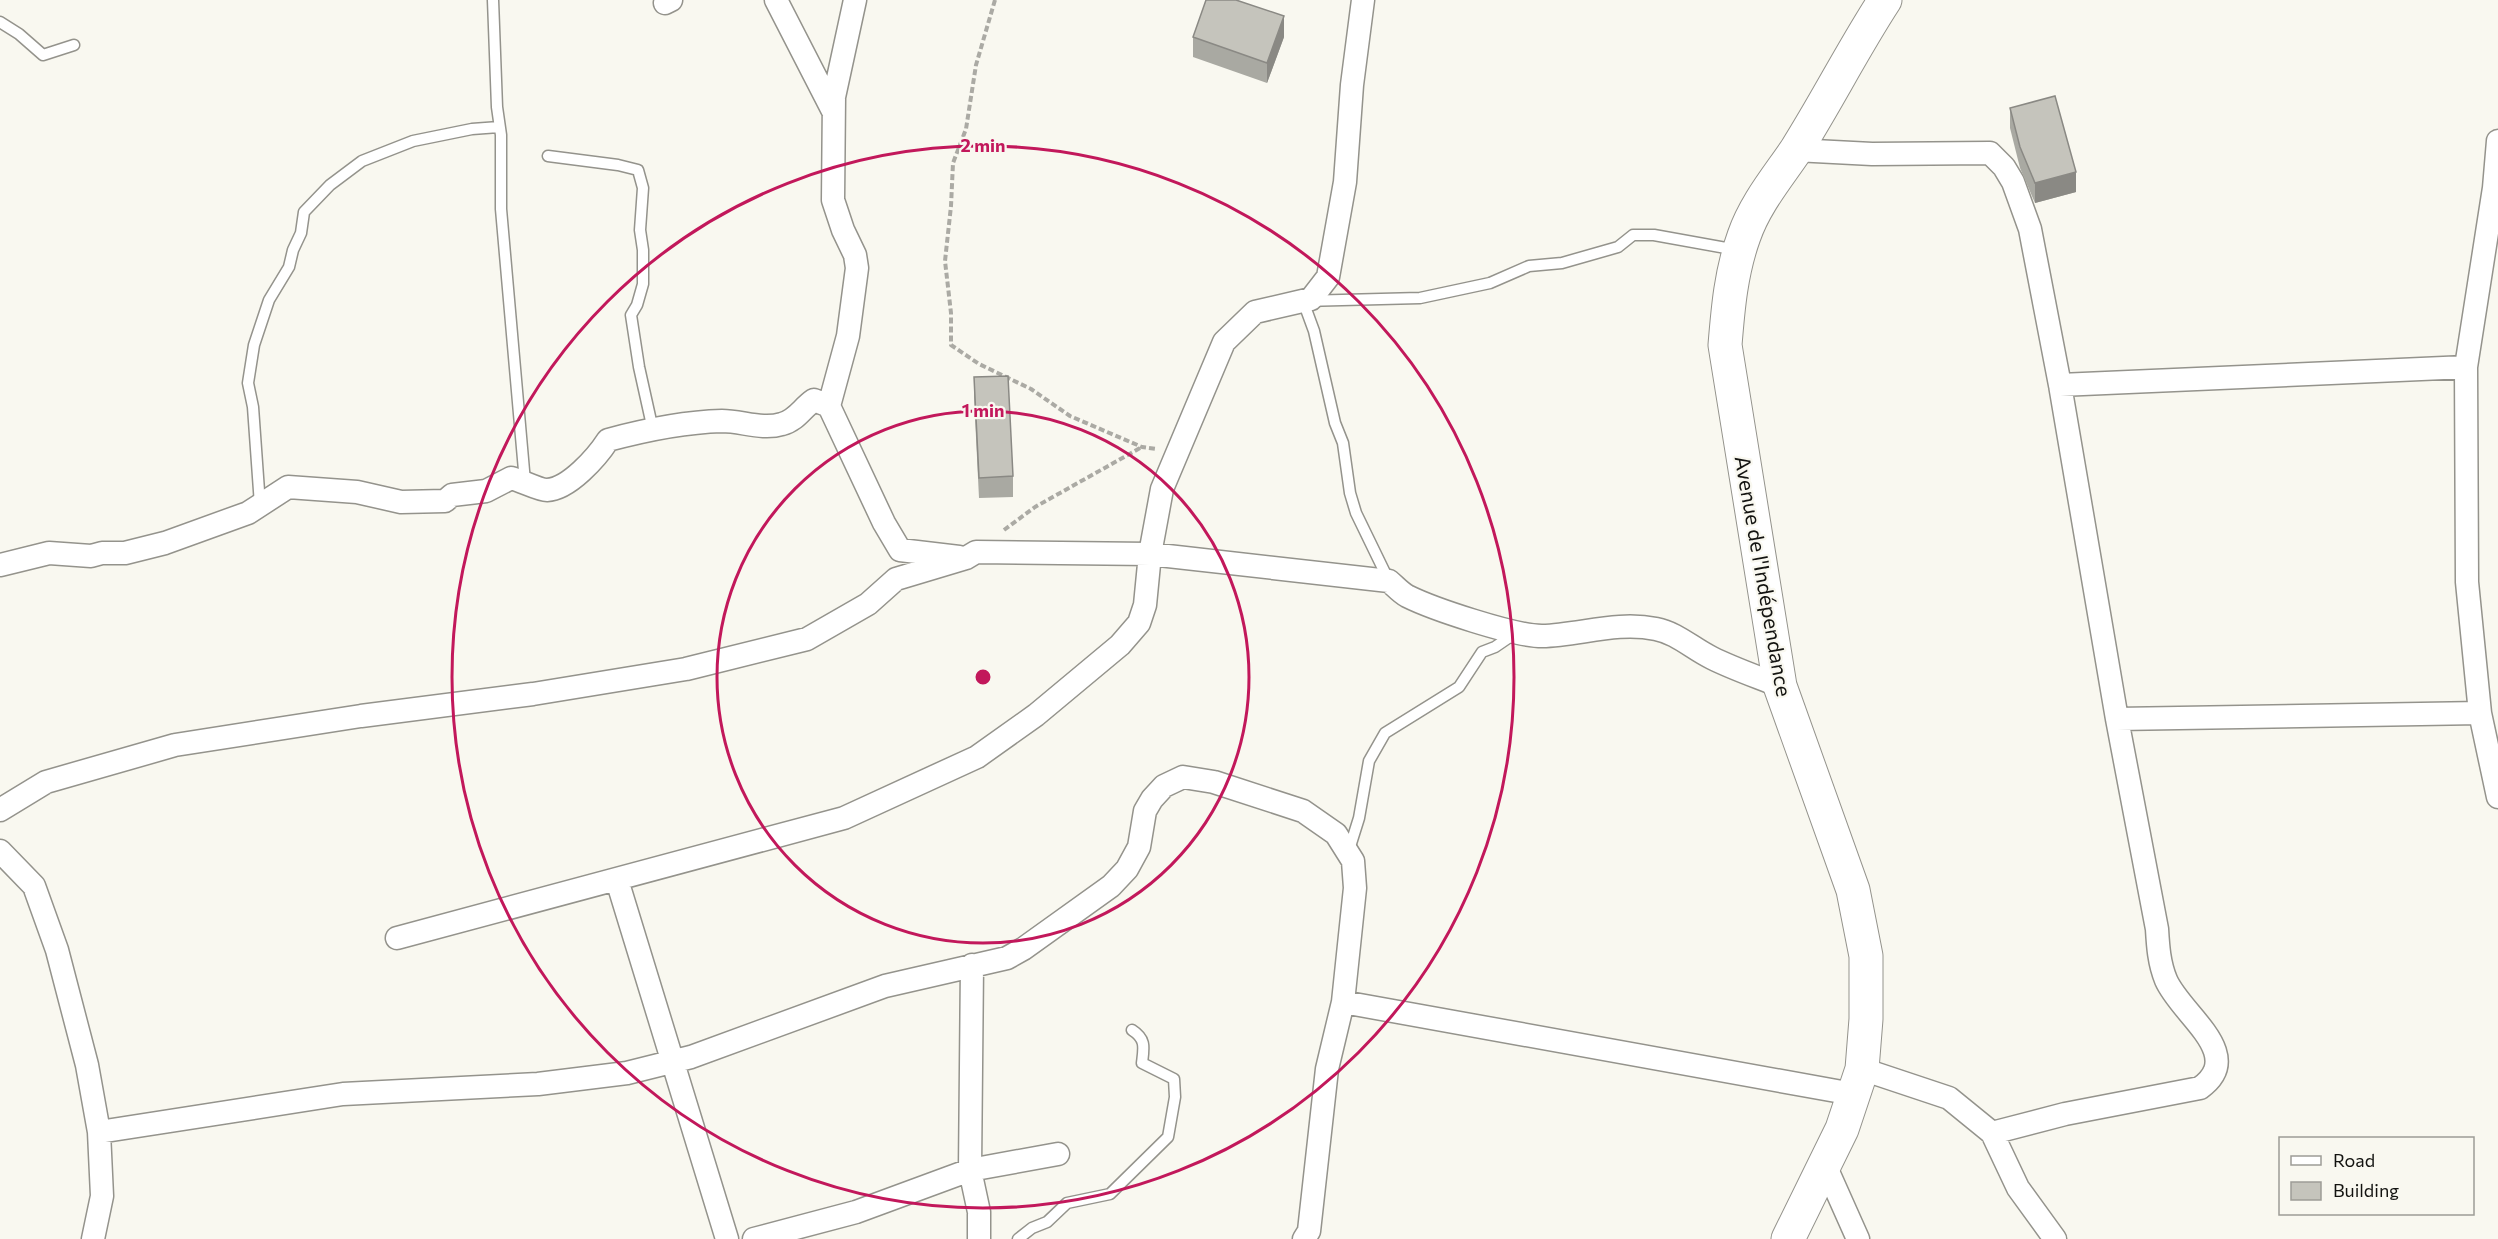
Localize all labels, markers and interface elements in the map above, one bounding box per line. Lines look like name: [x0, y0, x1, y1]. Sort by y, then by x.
text: 2 min: [961, 134, 1005, 156]
text: 1 min: [962, 399, 1004, 421]
street label: Avenue de l'Indépendance: [1730, 454, 1798, 698]
centre of rings: [973, 667, 993, 687]
legend: [2279, 1137, 2474, 1215]
text: Road: [2333, 1149, 2375, 1171]
text: Building: [2333, 1179, 2399, 1201]

